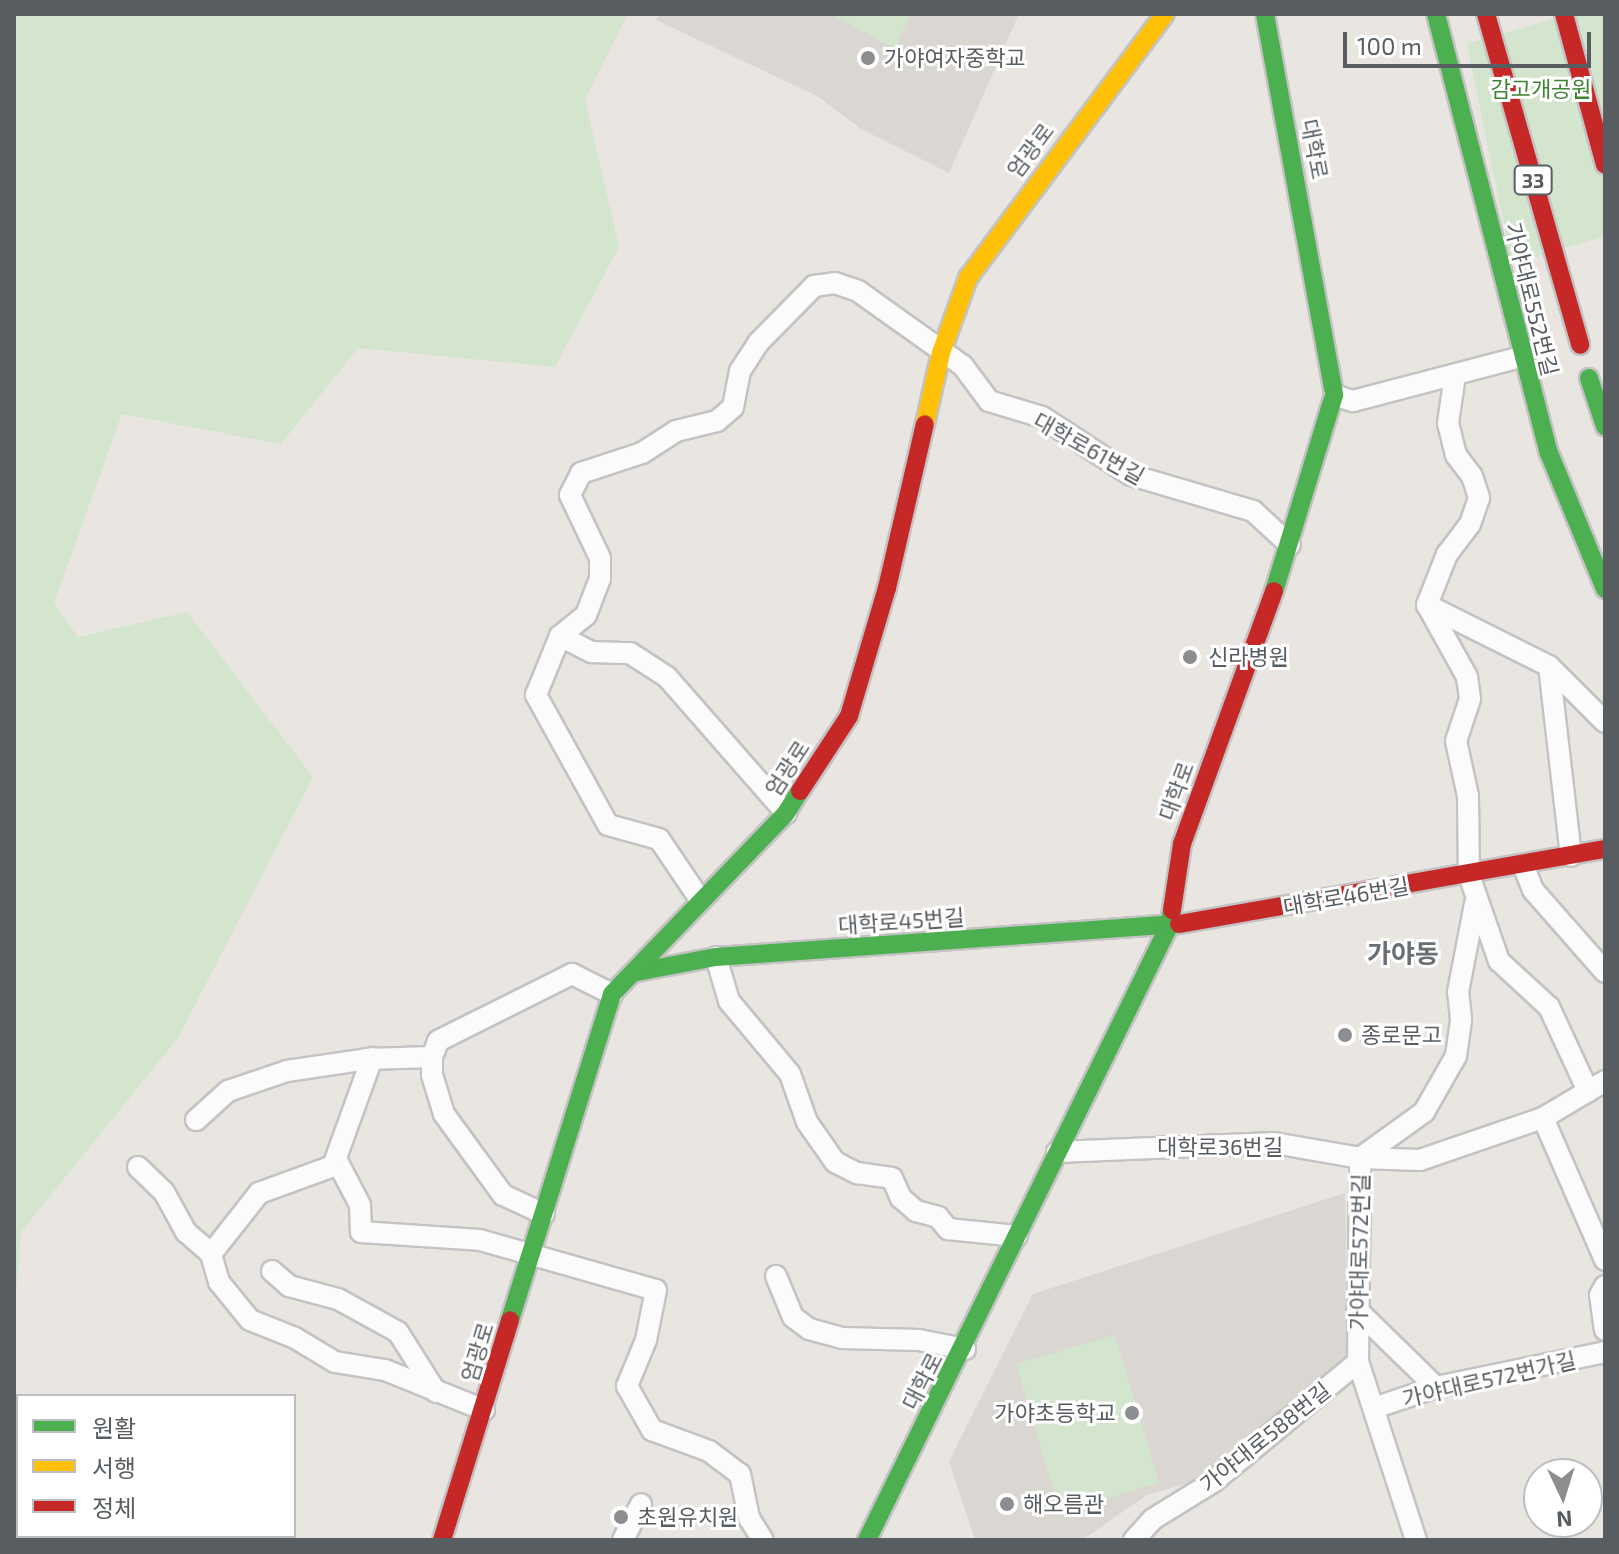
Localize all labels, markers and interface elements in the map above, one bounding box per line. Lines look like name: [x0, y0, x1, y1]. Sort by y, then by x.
scale bar: [1347, 16, 1595, 66]
text: 100 m: [1357, 31, 1422, 60]
place label: 가야여자중학교: [884, 45, 1026, 71]
marker: 가야여자중학교: [859, 49, 877, 67]
park label: 감고개공원: [1490, 76, 1592, 102]
street label: 대학로: [1296, 117, 1334, 181]
street label: 엄광로: [1001, 118, 1059, 182]
road number: 33: [1513, 164, 1553, 196]
street label: 가야대로552번길: [1500, 219, 1564, 379]
street label: 대학로61번길: [1029, 407, 1149, 489]
place label: 신라병원: [1208, 644, 1289, 670]
marker: 신라병원: [1179, 646, 1201, 668]
street label: 엄광로: [759, 735, 815, 801]
street label: 대학로: [1153, 758, 1199, 824]
street label: 대학로46번길: [1281, 872, 1411, 920]
street label: 대학로45번길: [837, 903, 965, 939]
district label: 가야동: [1367, 937, 1439, 969]
place label: 종로문고: [1361, 1022, 1442, 1048]
marker: 종로문고: [1336, 1026, 1354, 1044]
street label: 대학로36번길: [1157, 1134, 1283, 1160]
street label: 가야대로572번길: [1344, 1173, 1374, 1331]
street label: 엄광로: [456, 1319, 498, 1385]
street label: 가야대로572번가길: [1400, 1346, 1578, 1412]
street label: 대학로: [896, 1348, 948, 1414]
street label: 가야대로588번길: [1195, 1376, 1335, 1498]
legend: [16, 1394, 296, 1538]
place label: 가야초등학교: [995, 1400, 1116, 1426]
marker: 가야초등학교: [1123, 1404, 1141, 1422]
text: 원활: [92, 1413, 136, 1442]
text: 서행: [92, 1453, 136, 1482]
north arrow: [1523, 1458, 1603, 1538]
place label: 해오름관: [1023, 1491, 1104, 1517]
text: 정체: [92, 1493, 136, 1522]
marker: 해오름관: [998, 1495, 1016, 1513]
place label: 초원유치원: [637, 1504, 738, 1530]
text: N: [1556, 1506, 1573, 1533]
marker: 초원유치원: [612, 1508, 630, 1526]

